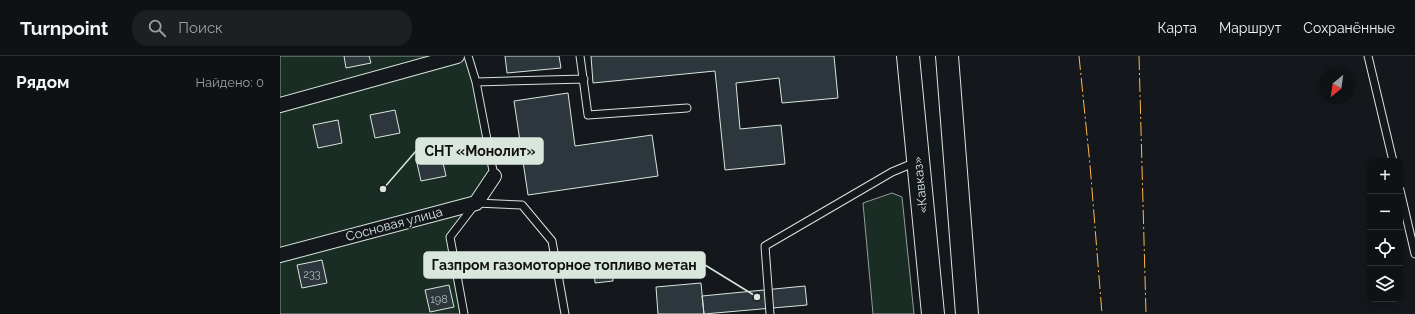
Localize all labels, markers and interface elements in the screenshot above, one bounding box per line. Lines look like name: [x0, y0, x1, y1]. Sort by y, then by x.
search box: [132, 10, 412, 46]
text: Turnpoint: [20, 17, 108, 39]
icon: search: [146, 17, 168, 39]
text: Поиск: [178, 19, 223, 37]
text: Карта: [1158, 20, 1197, 36]
text: Маршрут: [1219, 20, 1281, 36]
text: Сохранённые: [1303, 20, 1395, 36]
north arrow: [1319, 68, 1355, 104]
text: Рядом: [16, 72, 69, 92]
text: Найдено: 0: [195, 75, 264, 90]
callout: СНТ «Монолит»: [416, 138, 543, 164]
text: СНТ «Монолит»: [424, 143, 536, 159]
street label: «Кавказ»: [910, 156, 930, 214]
map controls: [1367, 158, 1403, 302]
button: +: [1367, 158, 1403, 194]
button: −: [1367, 194, 1403, 230]
street label: Сосновая улица: [344, 204, 444, 244]
button: locate: [1367, 230, 1403, 266]
callout: Газпром газомоторное топливо метан: [424, 252, 705, 278]
text: Газпром газомоторное топливо метан: [431, 257, 697, 273]
button: layers: [1367, 266, 1403, 302]
house number: 233: [303, 268, 321, 281]
house number: 198: [430, 293, 448, 306]

